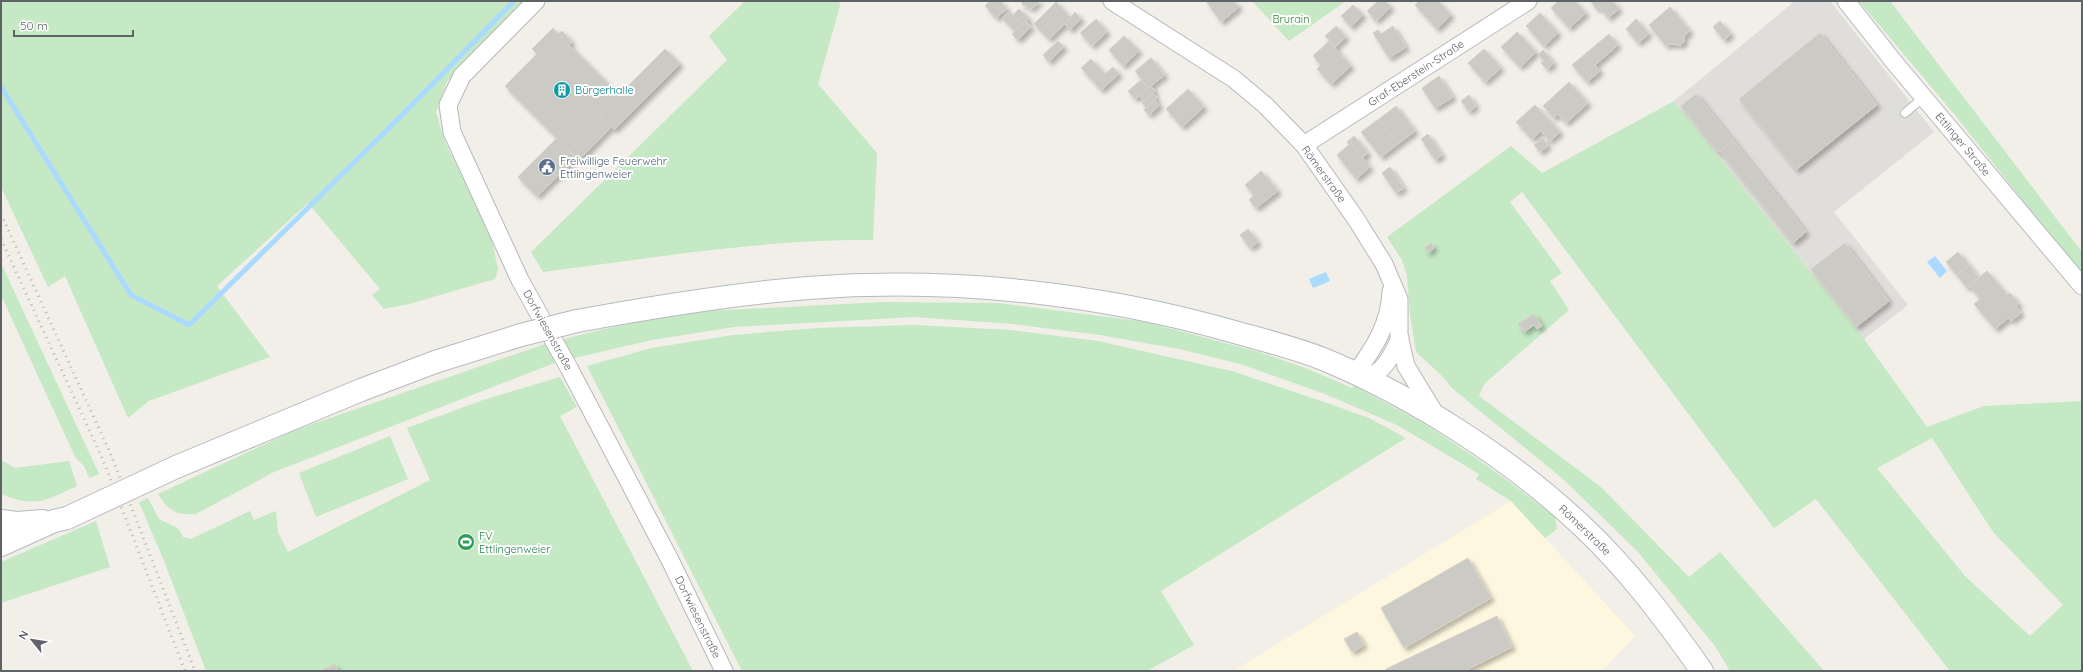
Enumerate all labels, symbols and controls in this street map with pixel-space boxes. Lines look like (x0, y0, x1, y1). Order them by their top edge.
scale bar (14, 12, 133, 38)
park label: Brurain (1272, 12, 1310, 26)
text: 50 m (20, 18, 48, 33)
street label: Graf-Eberstein-Straße (1365, 37, 1467, 109)
building icon: Bürgerhalle (552, 80, 572, 100)
place label: Bürgerhalle (575, 83, 634, 97)
street label: Ettlinger Straße (1932, 109, 1994, 179)
street label: Römerstraße (1299, 143, 1349, 205)
place label: Freiwillige Feuerwehr Ettlingenweier (560, 154, 668, 181)
public building icon: Freiwillige Feuerwehr Ettlingenweier (537, 157, 557, 177)
street label: Dorfwiesenstraße (520, 287, 576, 373)
street label: Römerstraße (1556, 502, 1614, 558)
place label: FV Ettlingenweier (479, 529, 551, 556)
sports icon: FV Ettlingenweier (456, 532, 476, 552)
street label: Dorfwiesenstraße (672, 573, 724, 661)
north arrow (12, 620, 52, 660)
text: N (15, 628, 31, 642)

